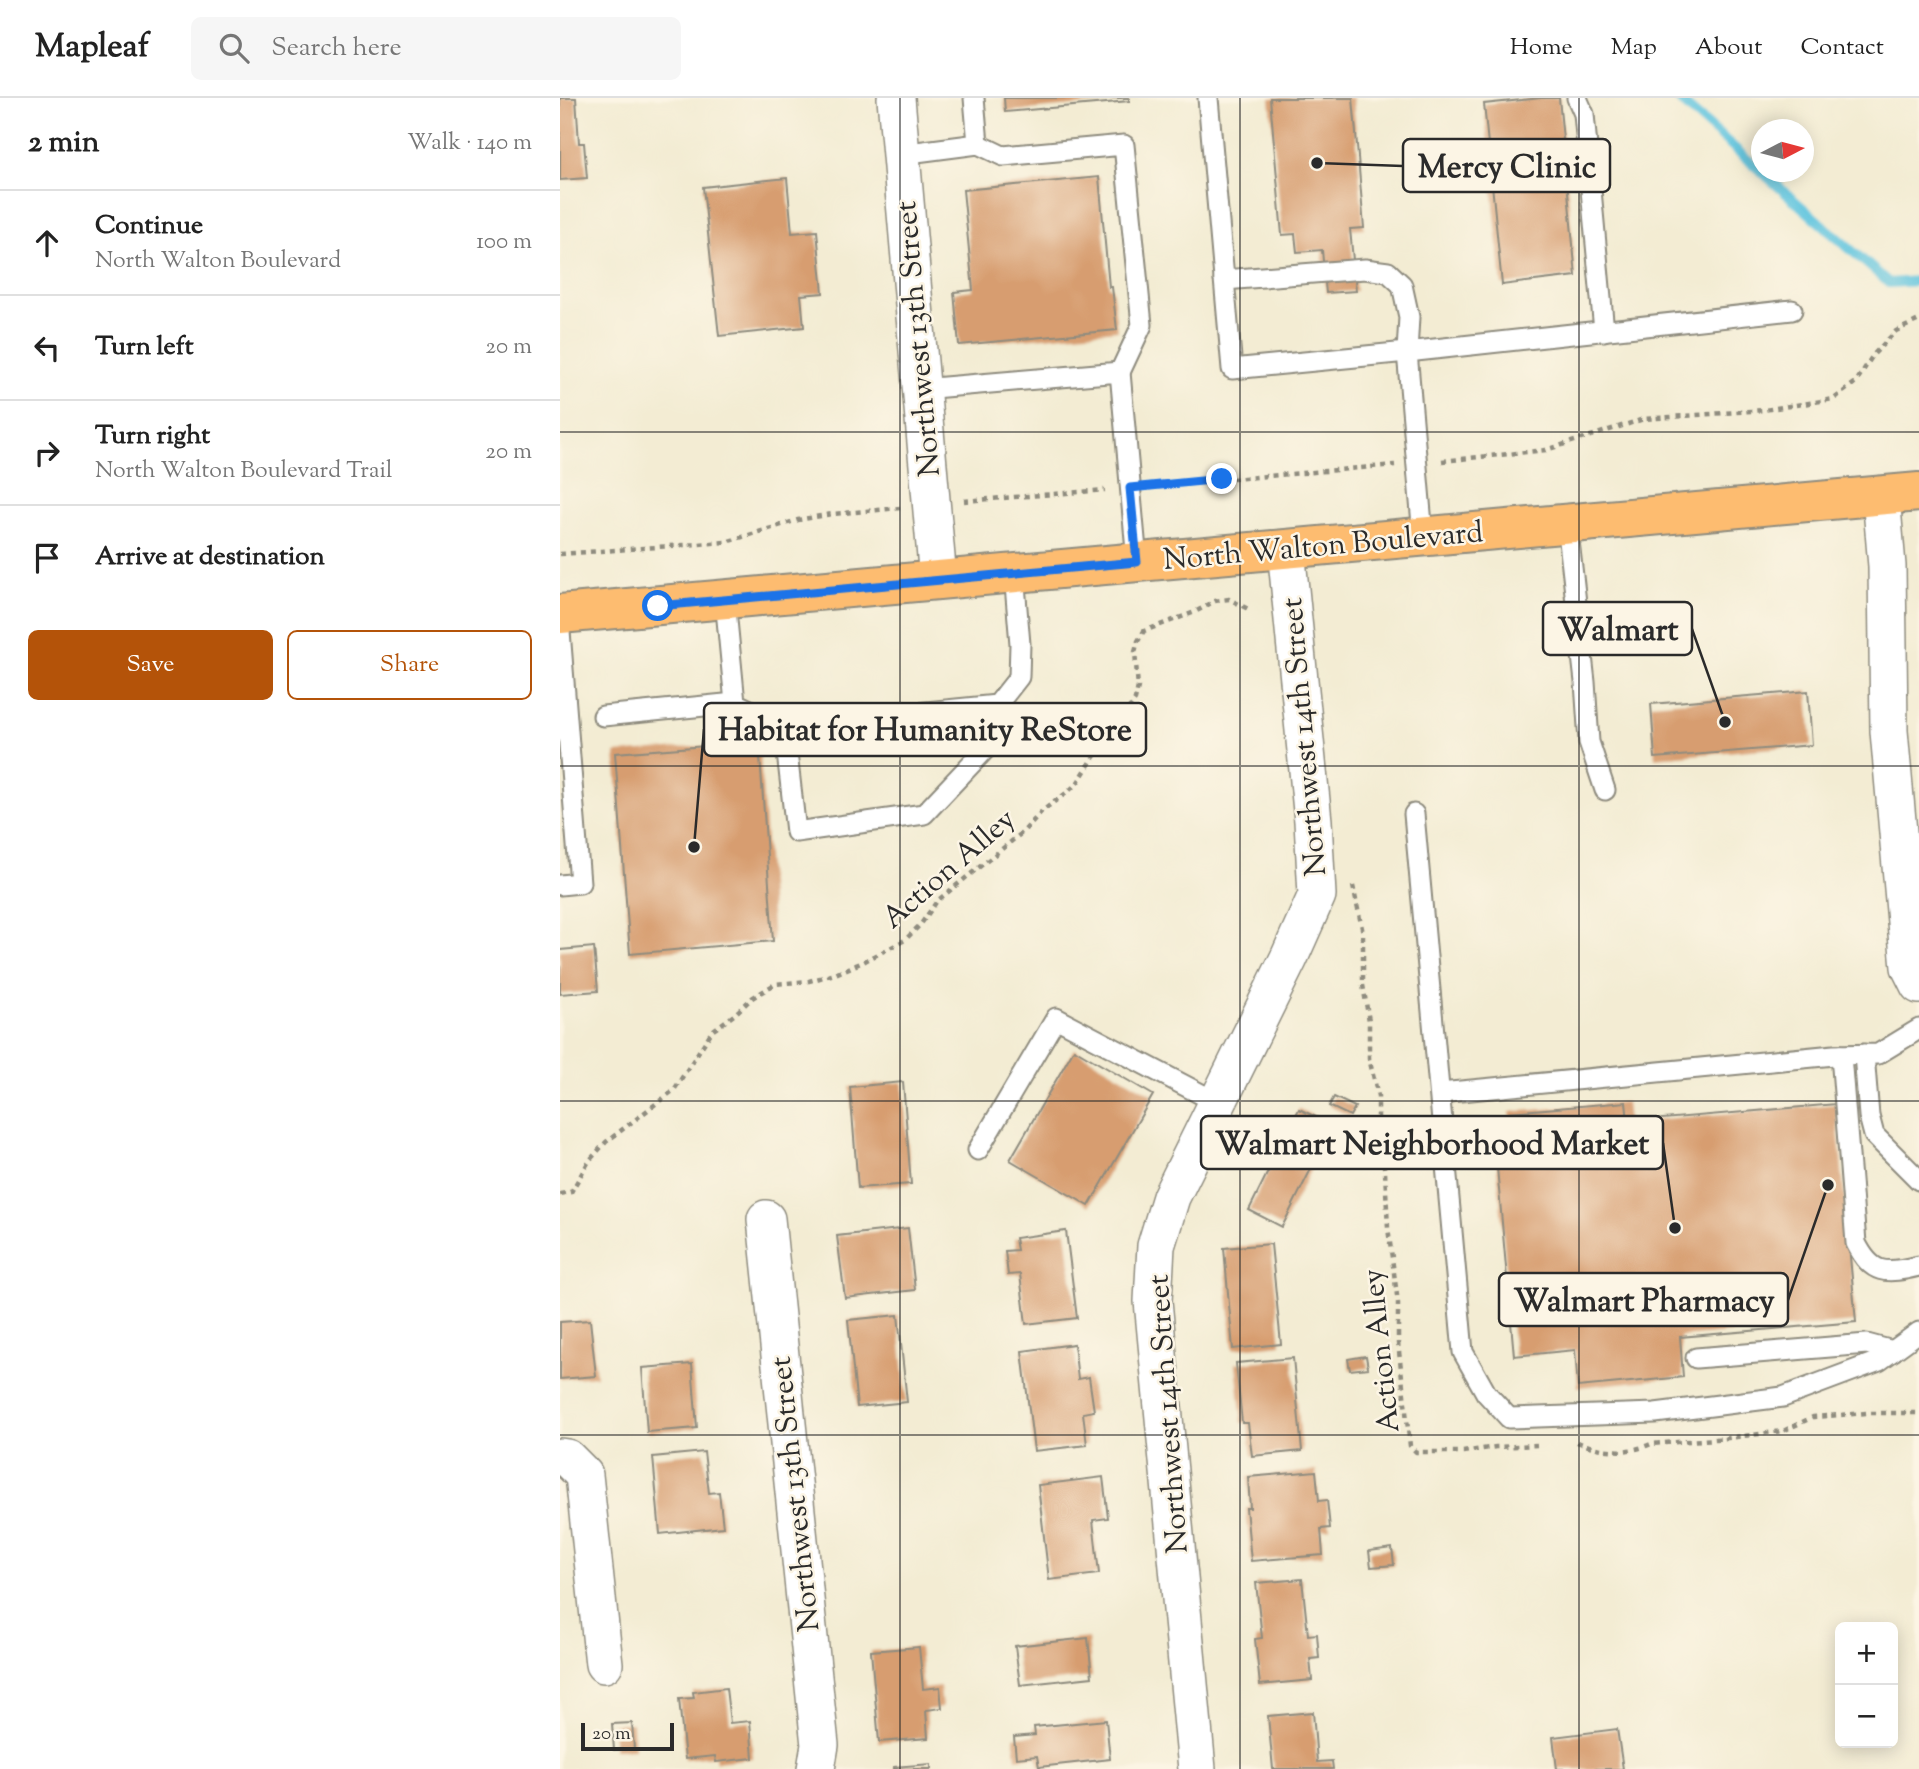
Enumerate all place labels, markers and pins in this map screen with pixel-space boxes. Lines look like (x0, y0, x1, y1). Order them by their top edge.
callout: Mercy Clinic (1403, 139, 1610, 192)
callout: Walmart (1543, 602, 1692, 655)
callout: Habitat for Humanity ReStore (704, 703, 1146, 756)
callout: Walmart Neighborhood Market (1201, 1116, 1663, 1169)
callout: Walmart Pharmacy (1499, 1273, 1788, 1326)

